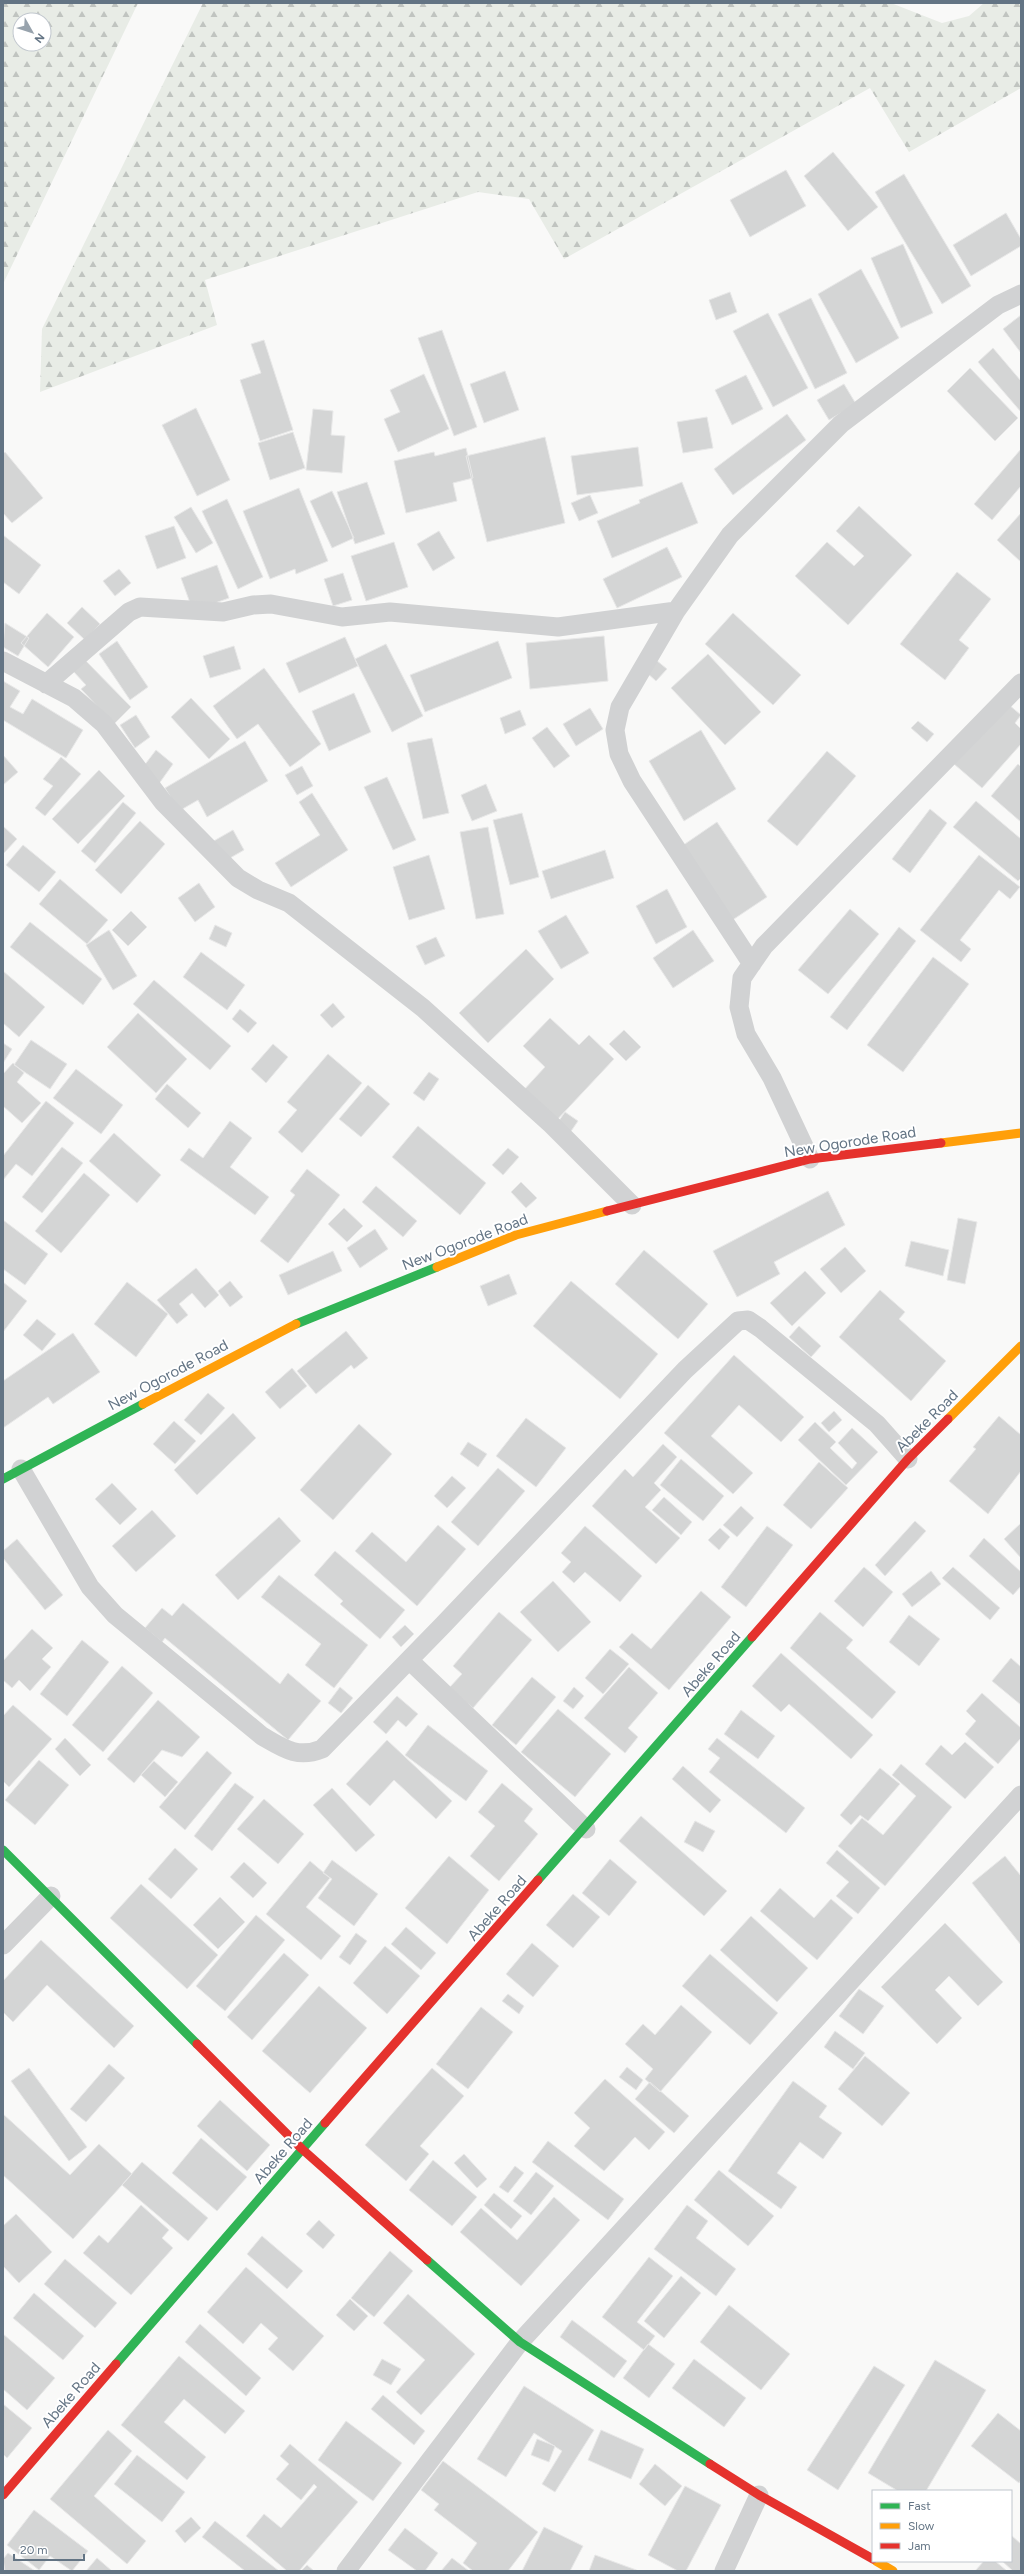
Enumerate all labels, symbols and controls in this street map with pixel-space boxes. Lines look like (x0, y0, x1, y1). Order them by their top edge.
north arrow (12, 12, 52, 52)
text: N (32, 31, 47, 45)
street label: New Ogorode Road (783, 1123, 917, 1161)
street label: New Ogorode Road (400, 1210, 530, 1274)
street label: New Ogorode Road (105, 1336, 231, 1414)
street label: Abeke Road (892, 1386, 962, 1456)
street label: Abeke Road (678, 1628, 744, 1700)
street label: Abeke Road (464, 1872, 530, 1944)
street label: Abeke Road (250, 2115, 316, 2187)
street label: Abeke Road (38, 2359, 104, 2431)
legend (872, 2490, 1012, 2562)
text: Fast (908, 2499, 931, 2513)
text: Slow (908, 2519, 935, 2533)
scale bar (14, 2536, 84, 2562)
text: Jam (908, 2539, 931, 2553)
text: 20 m (20, 2543, 48, 2557)

